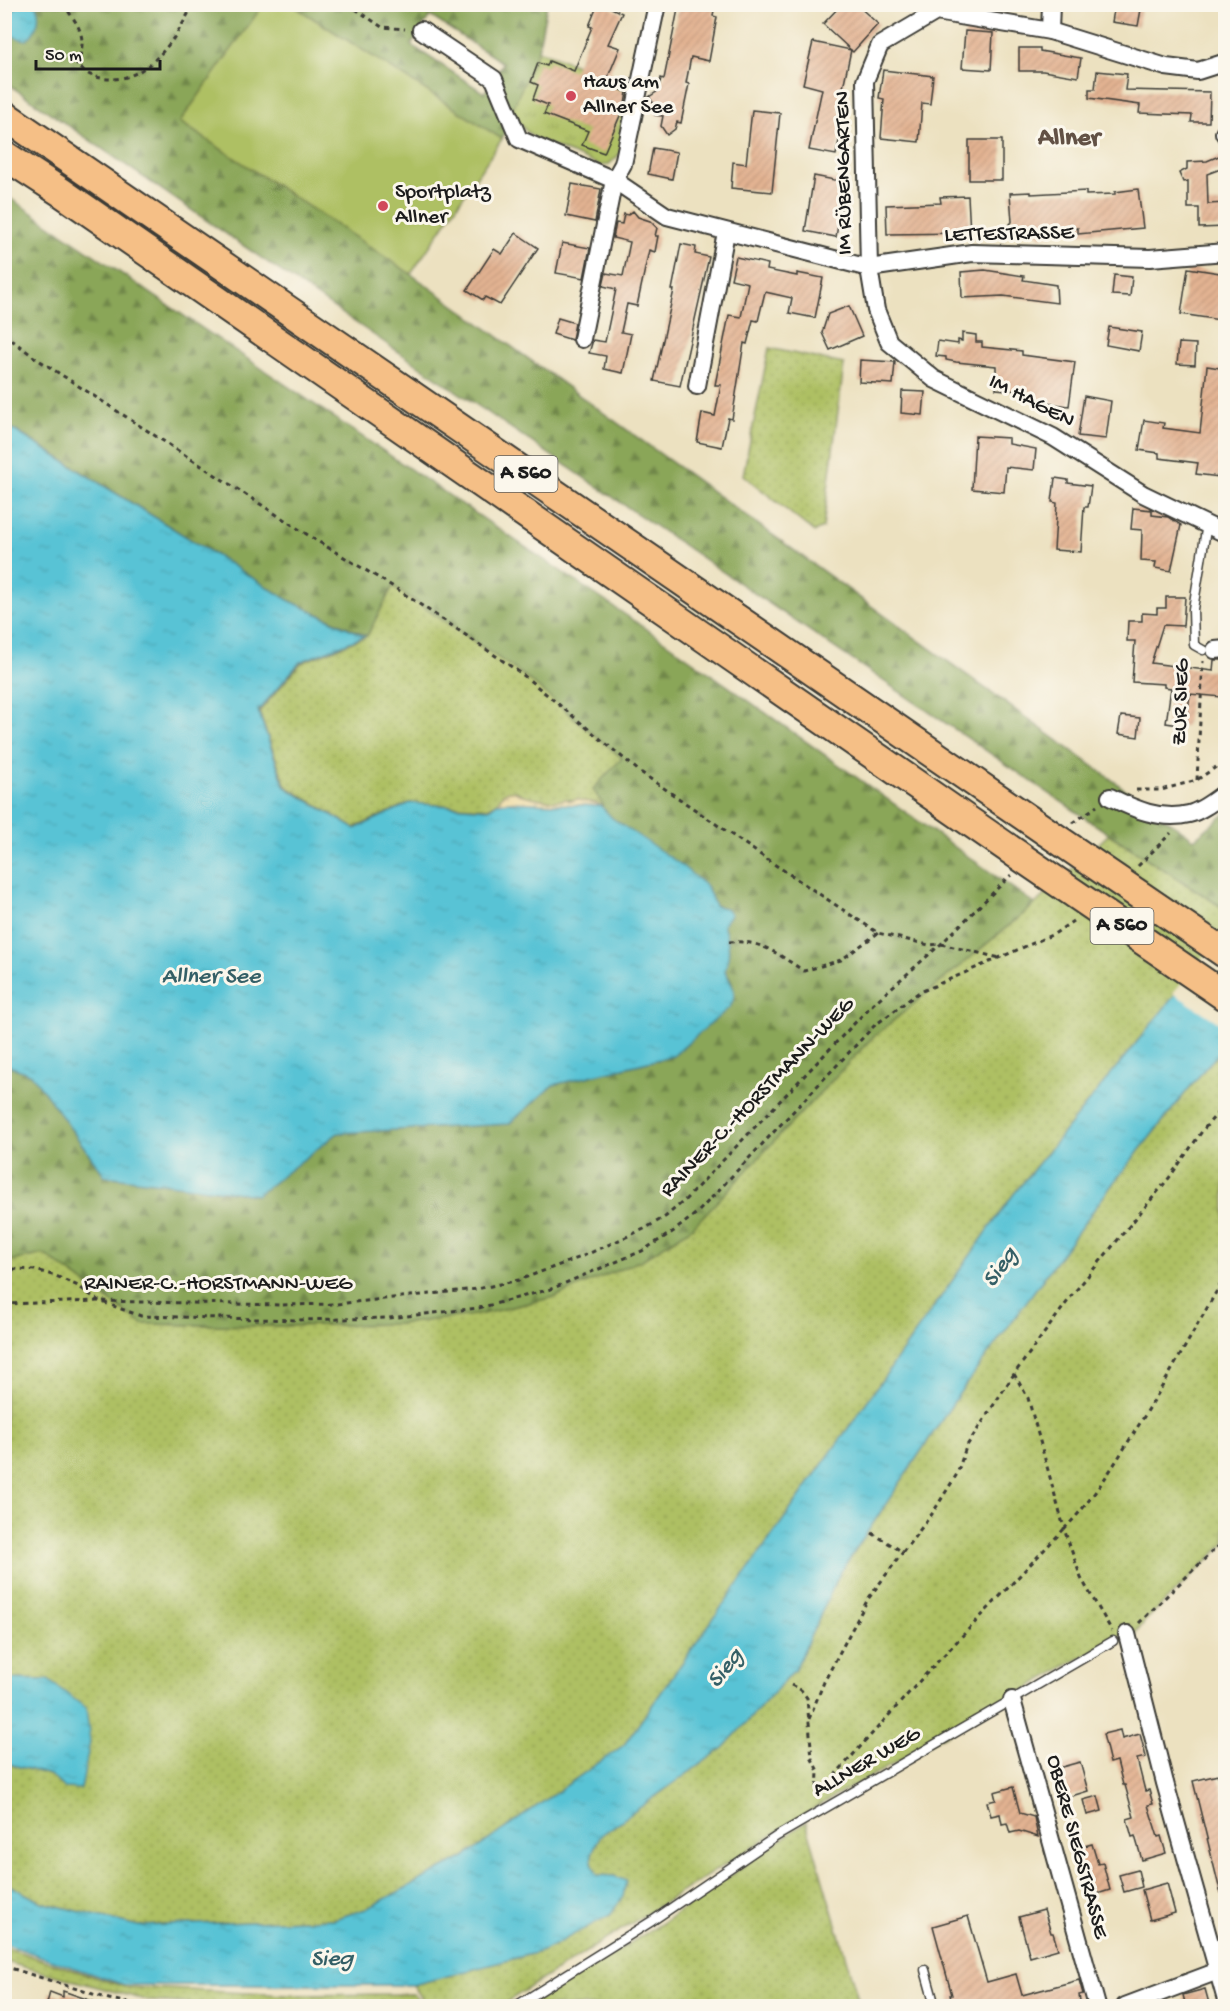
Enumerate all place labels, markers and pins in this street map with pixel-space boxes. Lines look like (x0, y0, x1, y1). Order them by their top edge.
place label: Haus am Allner See (583, 70, 674, 121)
marker: Haus am Allner See (564, 89, 578, 103)
place label: Sportplatz Allner (395, 180, 492, 231)
marker: Sportplatz Allner (376, 199, 390, 213)

